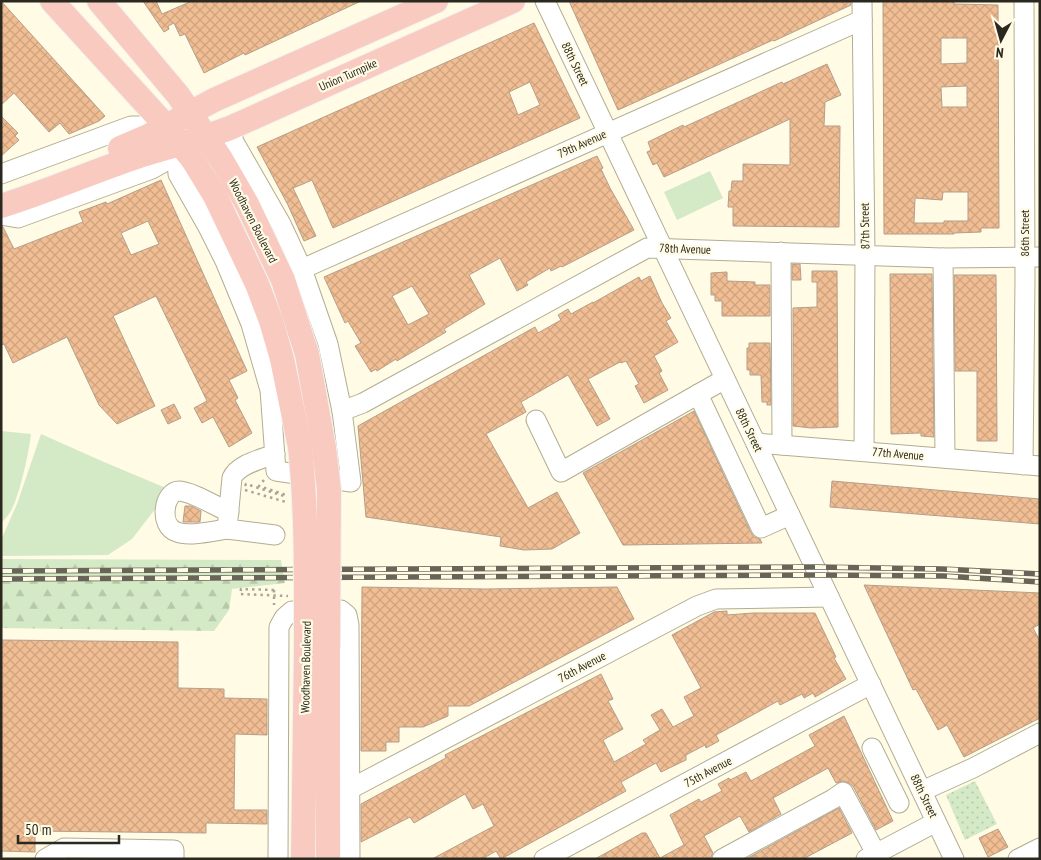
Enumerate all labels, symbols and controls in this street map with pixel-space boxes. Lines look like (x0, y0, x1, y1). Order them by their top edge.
north arrow (976, 15, 1026, 65)
street label: 88th Street (558, 39, 593, 89)
text: N (995, 44, 1004, 62)
street label: Union Turnpike (316, 55, 379, 94)
street label: 79th Avenue (555, 126, 609, 161)
street label: Woodhaven Boulevard (226, 176, 281, 265)
street label: 87th Street (857, 202, 872, 249)
street label: 86th Street (1017, 209, 1032, 256)
street label: 78th Avenue (659, 240, 711, 257)
street label: 88th Street (732, 405, 767, 455)
street label: 77th Avenue (872, 444, 925, 463)
street label: Woodhaven Boulevard (297, 621, 314, 713)
street label: 76th Avenue (555, 648, 608, 685)
street label: 75th Avenue (681, 753, 734, 790)
street label: 88th Street (907, 771, 942, 821)
scale bar (18, 812, 119, 844)
text: 50 m (25, 820, 51, 839)

